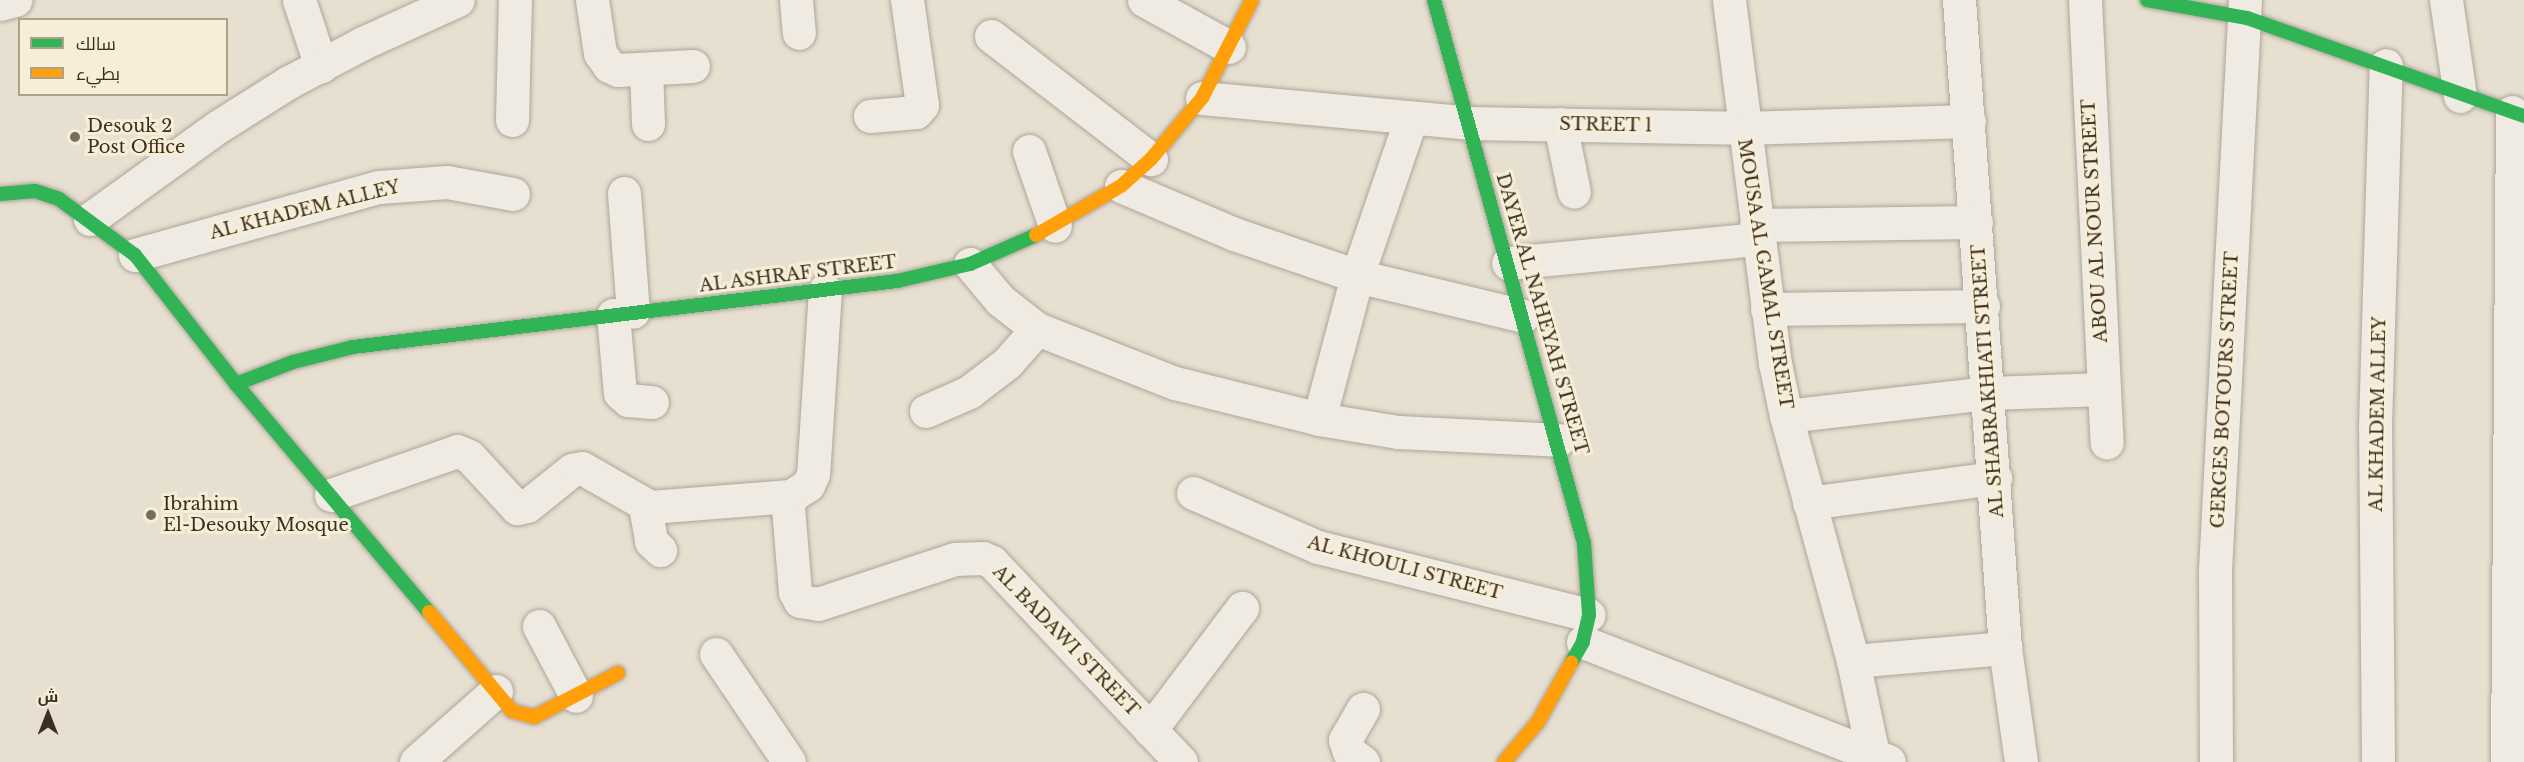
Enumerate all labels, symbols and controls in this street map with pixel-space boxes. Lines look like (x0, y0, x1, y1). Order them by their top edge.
legend (18, 18, 228, 96)
text: سالك (76, 33, 116, 55)
text: بطيء (76, 63, 120, 85)
street label: ABOU AL NOUR STREET (2078, 98, 2112, 344)
street label: STREET 1 (1559, 113, 1653, 137)
place label: Desouk 2 Post Office (87, 116, 185, 158)
marker: Desouk 2 Post Office (68, 130, 82, 144)
street label: MOUSA AL GAMAL STREET (1733, 136, 1797, 412)
street label: DAYER AL NAHEYAH STREET (1491, 170, 1593, 458)
street label: AL KHADEM ALLEY (207, 176, 403, 244)
street label: AL SHABRAKHIATI STREET (1968, 243, 2008, 519)
street label: AL ASHRAF STREET (697, 251, 899, 297)
street label: GERGES BOTOURS STREET (2207, 251, 2243, 529)
street label: AL KHADEM ALLEY (2365, 316, 2391, 512)
place label: Ibrahim El-Desouky Mosque (163, 494, 349, 536)
marker: Ibrahim El-Desouky Mosque (144, 508, 158, 522)
street label: AL KHOULI STREET (1305, 532, 1505, 604)
street label: AL BADAWI STREET (988, 561, 1144, 721)
north arrow (18, 684, 78, 744)
text: ش (38, 686, 58, 706)

